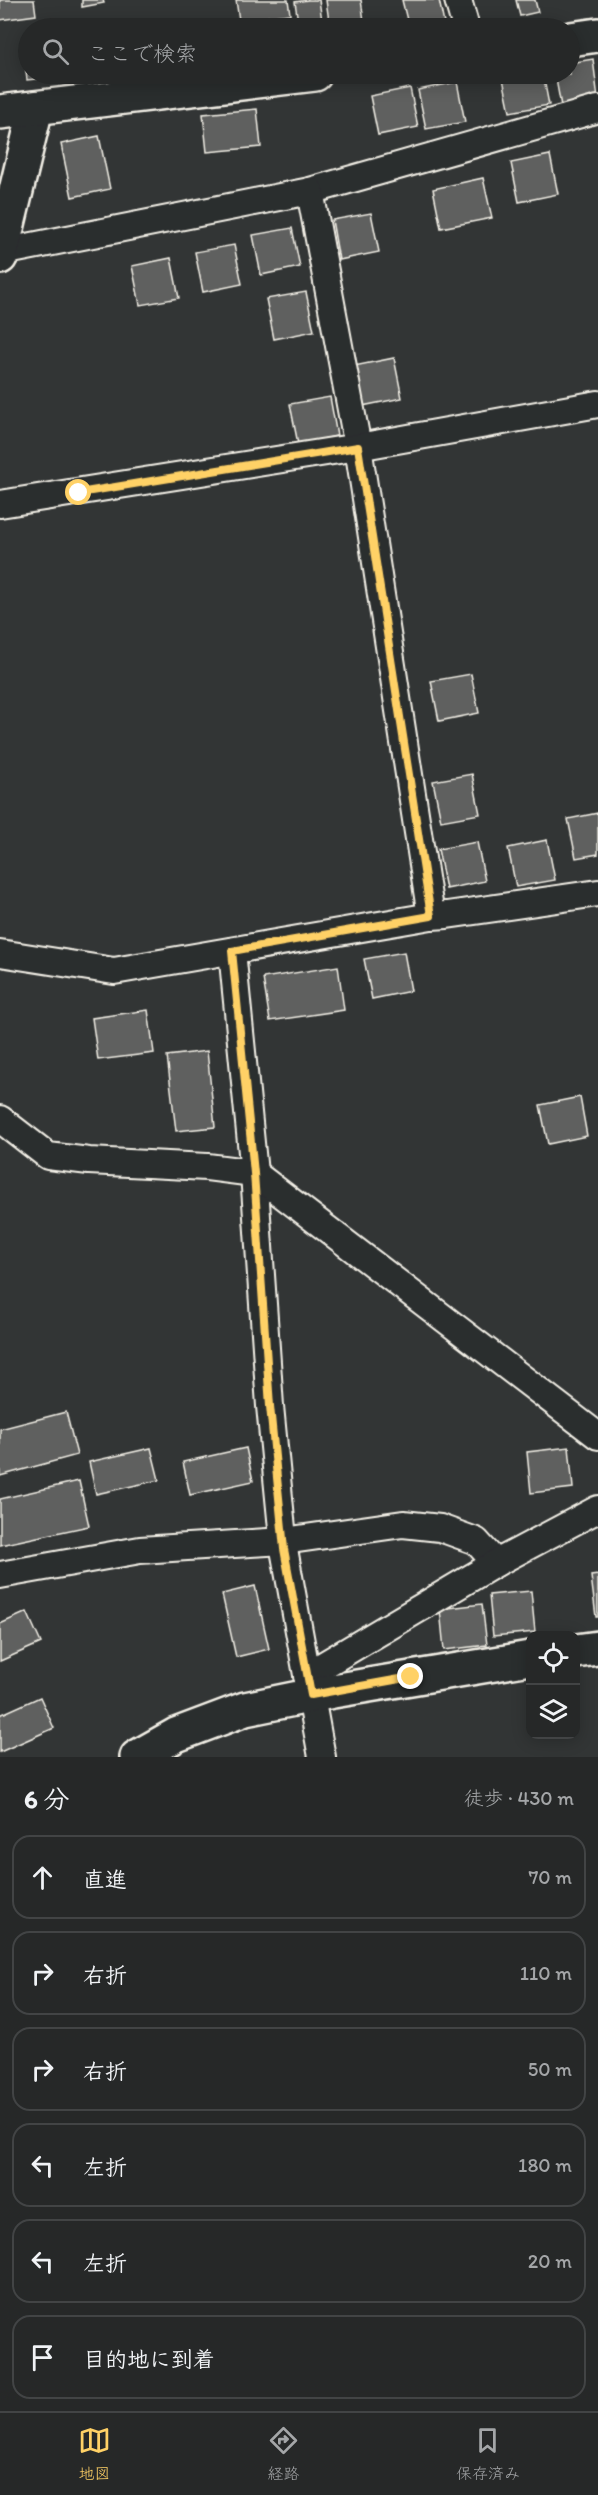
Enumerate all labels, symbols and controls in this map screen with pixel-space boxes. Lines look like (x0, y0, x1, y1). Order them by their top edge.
search box (18, 18, 580, 84)
icon: search (39, 35, 72, 68)
text: ここで検索 (87, 40, 197, 67)
route start (65, 479, 91, 505)
map controls (526, 1631, 580, 1739)
button: locate (526, 1631, 580, 1685)
route end (397, 1663, 423, 1689)
button: layers (526, 1685, 580, 1739)
text: 6 分 (24, 1783, 70, 1815)
text: 徒歩 · 430 m (464, 1786, 574, 1810)
icon: ahead (26, 1861, 59, 1894)
text: 70 m (528, 1865, 572, 1889)
text: 直進 (83, 1866, 127, 1893)
icon: right (26, 1957, 59, 1990)
text: 110 m (520, 1961, 572, 1985)
text: 右折 (83, 1962, 127, 1989)
icon: right (26, 2053, 59, 2086)
text: 50 m (528, 2057, 572, 2081)
text: 右折 (83, 2058, 127, 2085)
icon: left (26, 2149, 59, 2182)
text: 180 m (518, 2153, 572, 2177)
text: 左折 (83, 2154, 127, 2181)
icon: left (26, 2245, 59, 2278)
text: 20 m (528, 2249, 572, 2273)
text: 左折 (83, 2250, 127, 2277)
icon: arrive (26, 2341, 59, 2374)
text: 目的地に到着 (83, 2346, 215, 2373)
tab: 地図 (78, 2424, 111, 2484)
tab: 経路 (267, 2424, 300, 2484)
tab: 保存済み (456, 2424, 520, 2484)

